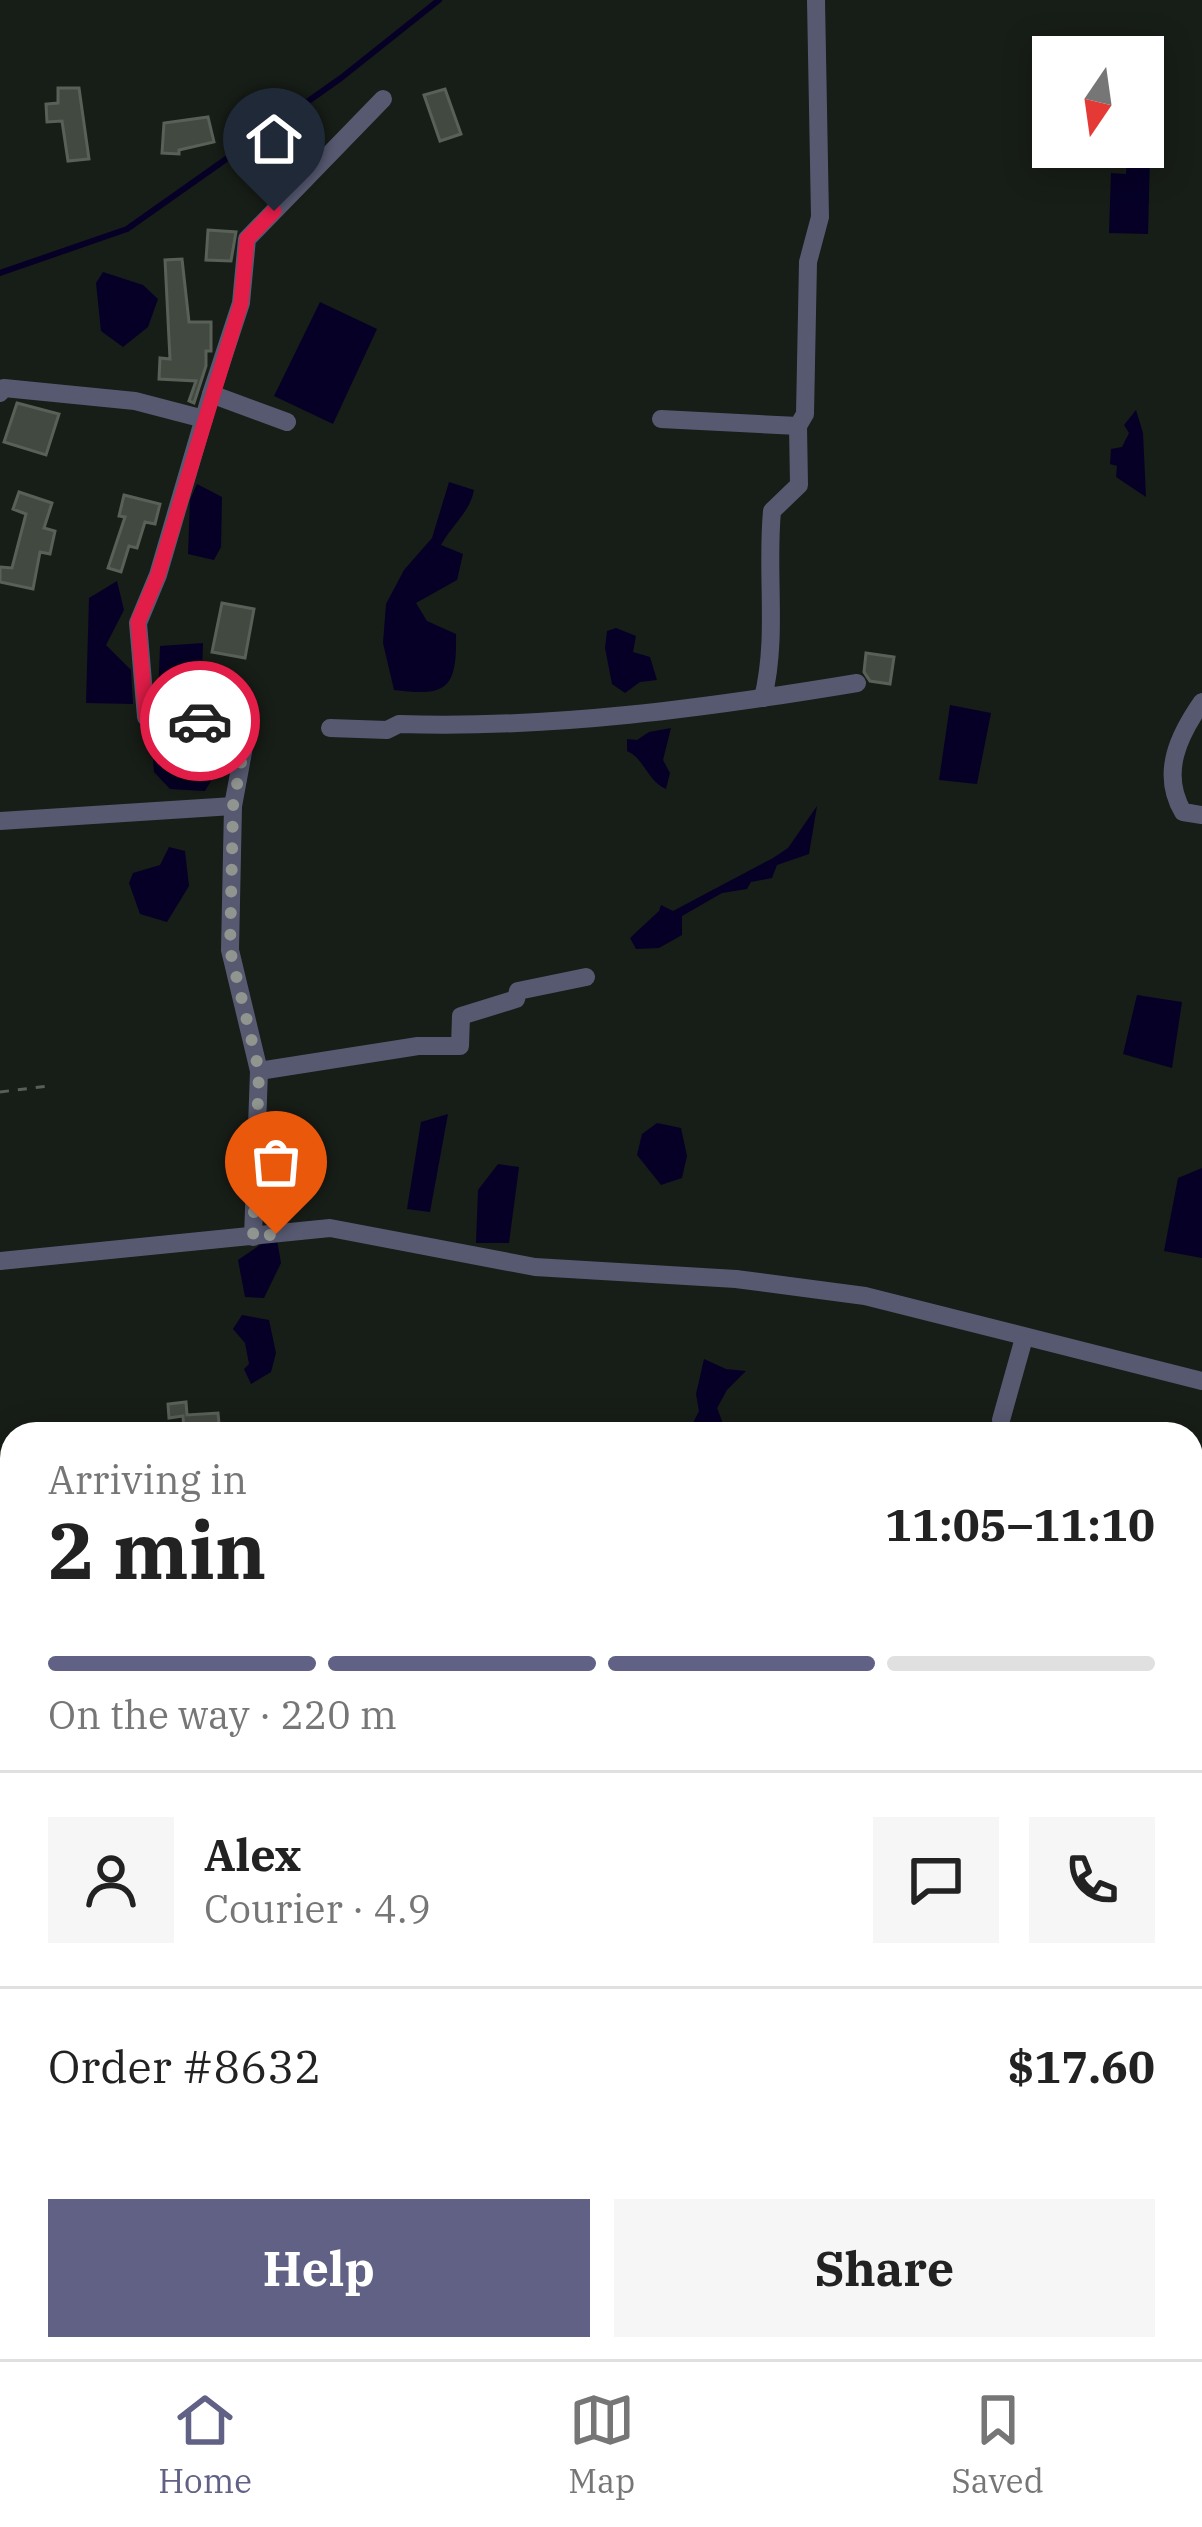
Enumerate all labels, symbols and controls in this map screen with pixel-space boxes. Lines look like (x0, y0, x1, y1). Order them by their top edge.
north arrow (1032, 36, 1164, 168)
map controls (1032, 36, 1164, 168)
pin (223, 88, 325, 211)
icon: home (241, 106, 307, 172)
courier (140, 661, 260, 781)
icon: car (167, 688, 233, 754)
pin (225, 1111, 327, 1234)
icon: bag (243, 1129, 309, 1195)
text: Arriving in (48, 1454, 247, 1505)
text: 11:05–11:10 (885, 1495, 1155, 1553)
text: 2 min (48, 1499, 266, 1600)
text: On the way · 220 m (48, 1689, 397, 1740)
button: person (48, 1817, 174, 1943)
button: chat (873, 1817, 999, 1943)
button: phone (1029, 1817, 1155, 1943)
text: Alex (204, 1825, 301, 1883)
text: Courier · 4.9 (204, 1883, 431, 1934)
text: Order #8632 (48, 2037, 321, 2095)
text: $17.60 (1008, 2037, 1155, 2095)
button: Help (48, 2199, 590, 2337)
button: Share (614, 2199, 1155, 2337)
tab: Home (158, 2387, 252, 2502)
tab: Map (568, 2387, 635, 2502)
tab: Saved (951, 2387, 1044, 2502)

